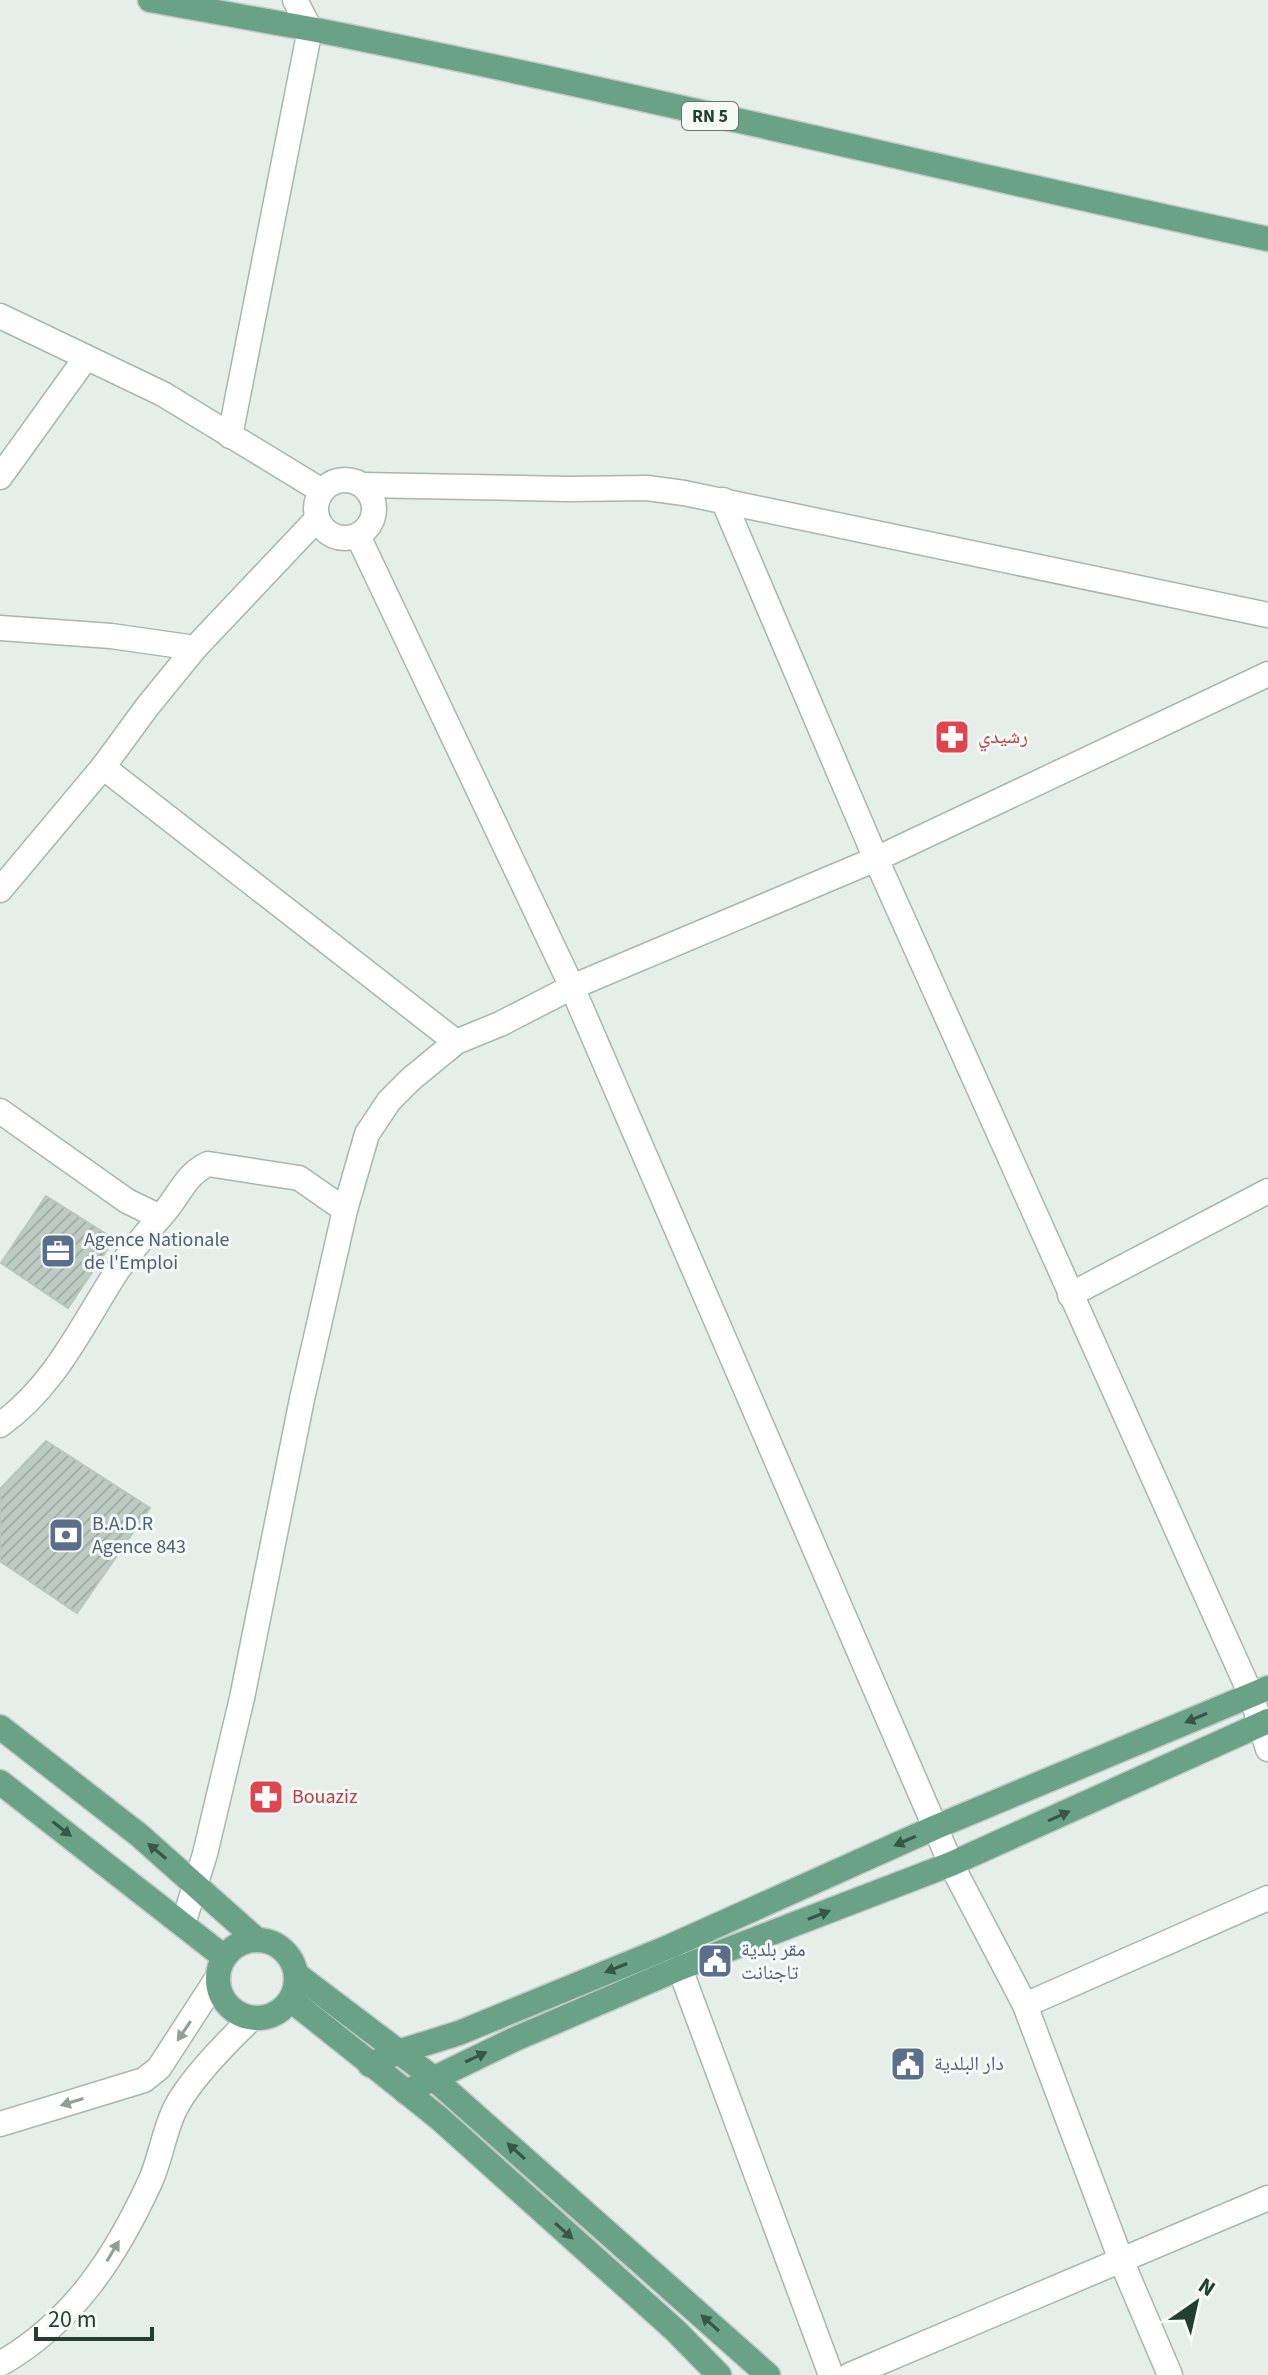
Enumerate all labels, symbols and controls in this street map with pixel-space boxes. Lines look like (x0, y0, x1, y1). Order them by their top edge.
road number: RN 5 (682, 102, 738, 130)
pharmacy icon: رشيدي (933, 718, 971, 756)
place label: رشيدي (978, 723, 1028, 752)
place label: Agence Nationale de l'Emploi (84, 1226, 230, 1277)
office icon: Agence Nationale de l'Emploi (39, 1232, 77, 1270)
place label: B.A.D.R Agence 843 (92, 1510, 186, 1561)
bank icon: B.A.D.R Agence 843 (47, 1516, 85, 1554)
one-way arrow (1184, 1712, 1208, 1725)
pharmacy icon: Bouaziz (247, 1778, 285, 1816)
place label: Bouaziz (292, 1783, 357, 1811)
one-way arrow (1048, 1809, 1071, 1822)
one-way arrow (52, 1821, 72, 1837)
one-way arrow (893, 1834, 917, 1848)
one-way arrow (148, 1843, 168, 1860)
one-way arrow (807, 1908, 831, 1921)
place label: مقر بلدية تاجنانت (741, 1936, 806, 1987)
public building icon: مقر بلدية تاجنانت (696, 1942, 734, 1980)
one-way arrow (604, 1962, 628, 1975)
one-way arrow (177, 2020, 192, 2041)
public building icon: دار البلدية (889, 2045, 927, 2083)
one-way arrow (464, 2050, 487, 2064)
place label: دار البلدية (934, 2050, 1004, 2078)
one-way arrow (60, 2096, 84, 2109)
one-way arrow (506, 2142, 525, 2160)
one-way arrow (554, 2221, 573, 2239)
one-way arrow (105, 2240, 119, 2262)
north arrow (1156, 2263, 1236, 2343)
text: N (1192, 2270, 1222, 2305)
scale bar (36, 2291, 152, 2341)
text: 20 m (48, 2302, 97, 2337)
one-way arrow (701, 2315, 720, 2333)

